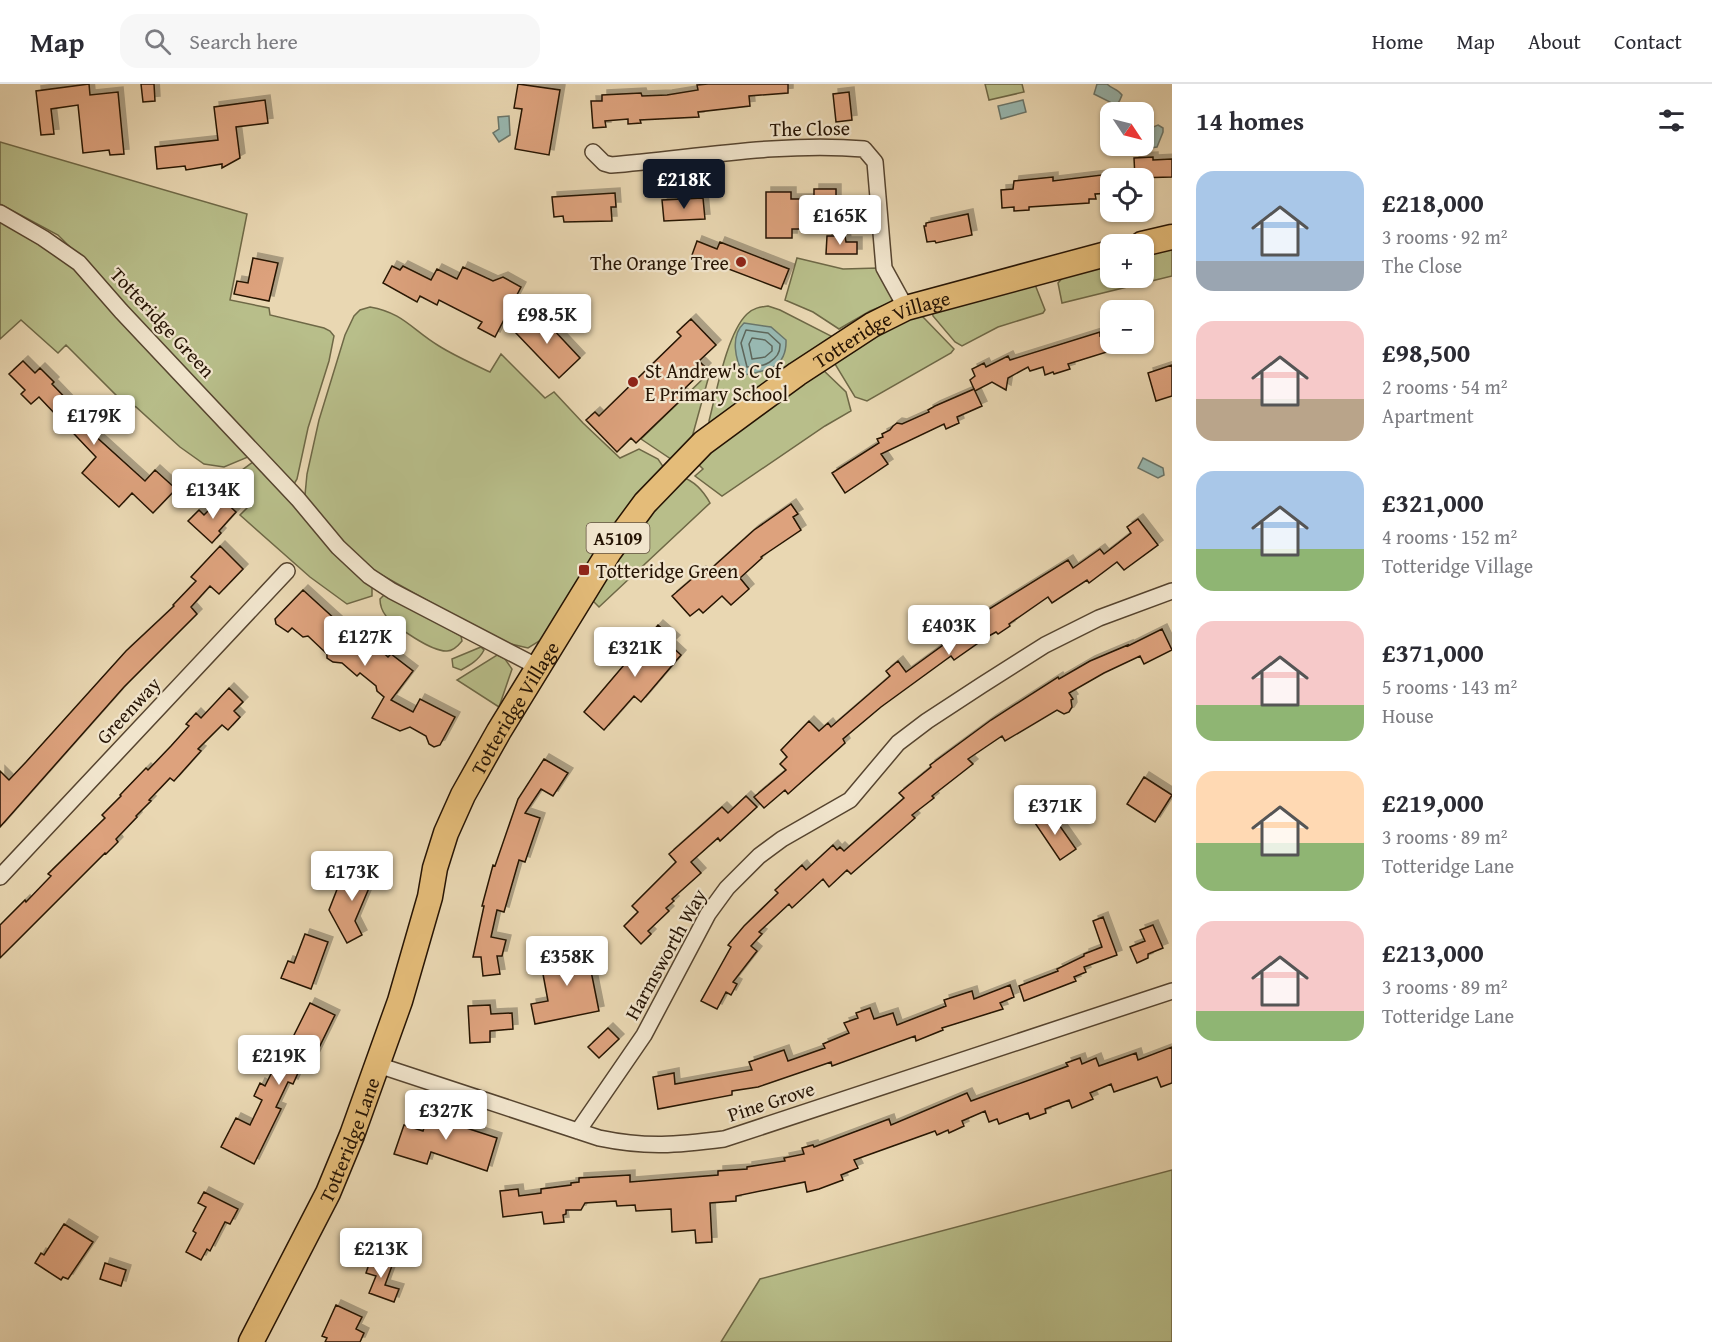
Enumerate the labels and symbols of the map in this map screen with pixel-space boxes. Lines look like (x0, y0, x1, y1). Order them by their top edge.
north arrow (1100, 102, 1154, 156)
street label: The Close (770, 113, 850, 143)
pin: £218K (642, 159, 726, 210)
pin: £165K (798, 195, 882, 246)
place label: The Orange Tree (590, 248, 729, 277)
marker: The Orange Tree (734, 255, 748, 269)
street label: Totteridge Green (104, 260, 222, 384)
street label: Totteridge Village (807, 282, 953, 375)
pin: £98.5K (498, 294, 596, 345)
place label: St Andrew's C of E Primary School (645, 356, 789, 408)
marker: St Andrew's C of E Primary School (626, 375, 640, 389)
pin: £179K (52, 395, 136, 446)
pin: £134K (171, 469, 255, 520)
road number: A5109 (586, 523, 650, 553)
place label: Totteridge Green (596, 556, 738, 585)
marker: Totteridge Green (577, 563, 591, 577)
pin: £403K (907, 605, 991, 656)
pin: £127K (323, 616, 407, 667)
pin: £321K (593, 627, 677, 678)
street label: Totteridge Village (463, 635, 565, 780)
street label: Greenway (89, 670, 167, 750)
pin: £371K (1013, 785, 1097, 836)
pin: £173K (310, 851, 394, 902)
street label: Harmsworth Way (617, 883, 713, 1025)
pin: £358K (525, 936, 609, 987)
pin: £219K (237, 1035, 321, 1086)
street label: Totteridge Lane (311, 1073, 386, 1208)
street label: Pine Grove (724, 1073, 818, 1129)
pin: £327K (404, 1090, 488, 1141)
pin: £213K (339, 1228, 423, 1279)

